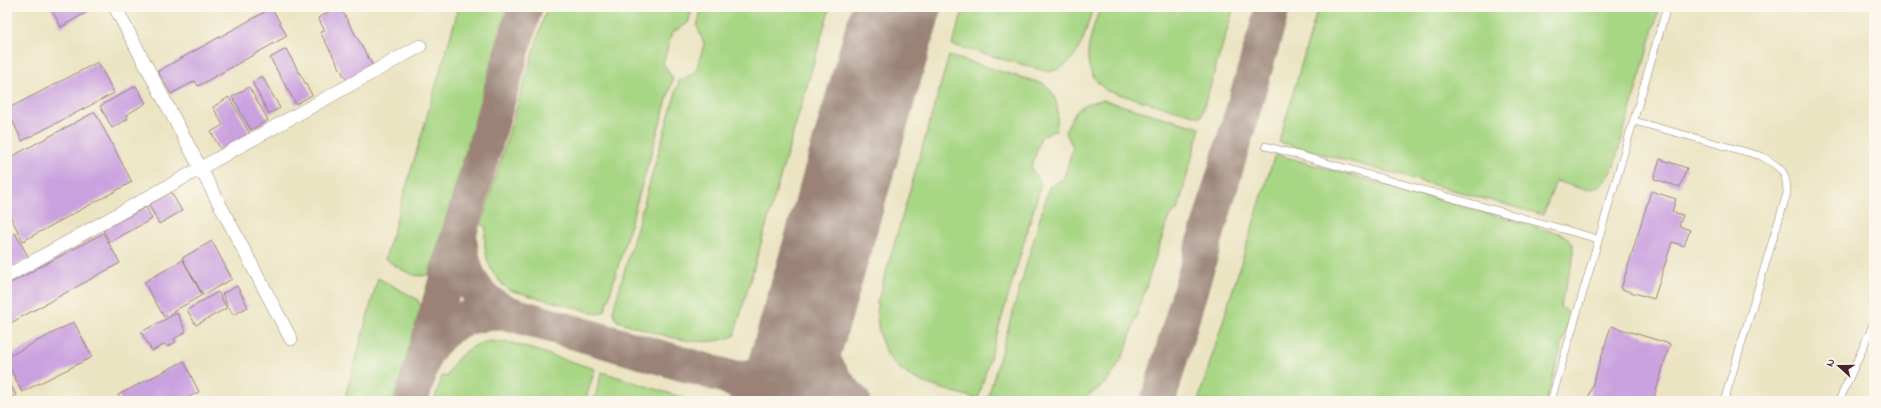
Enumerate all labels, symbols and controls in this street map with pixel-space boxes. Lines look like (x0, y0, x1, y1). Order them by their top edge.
north arrow (1819, 346, 1859, 386)
text: N (1822, 356, 1839, 369)

